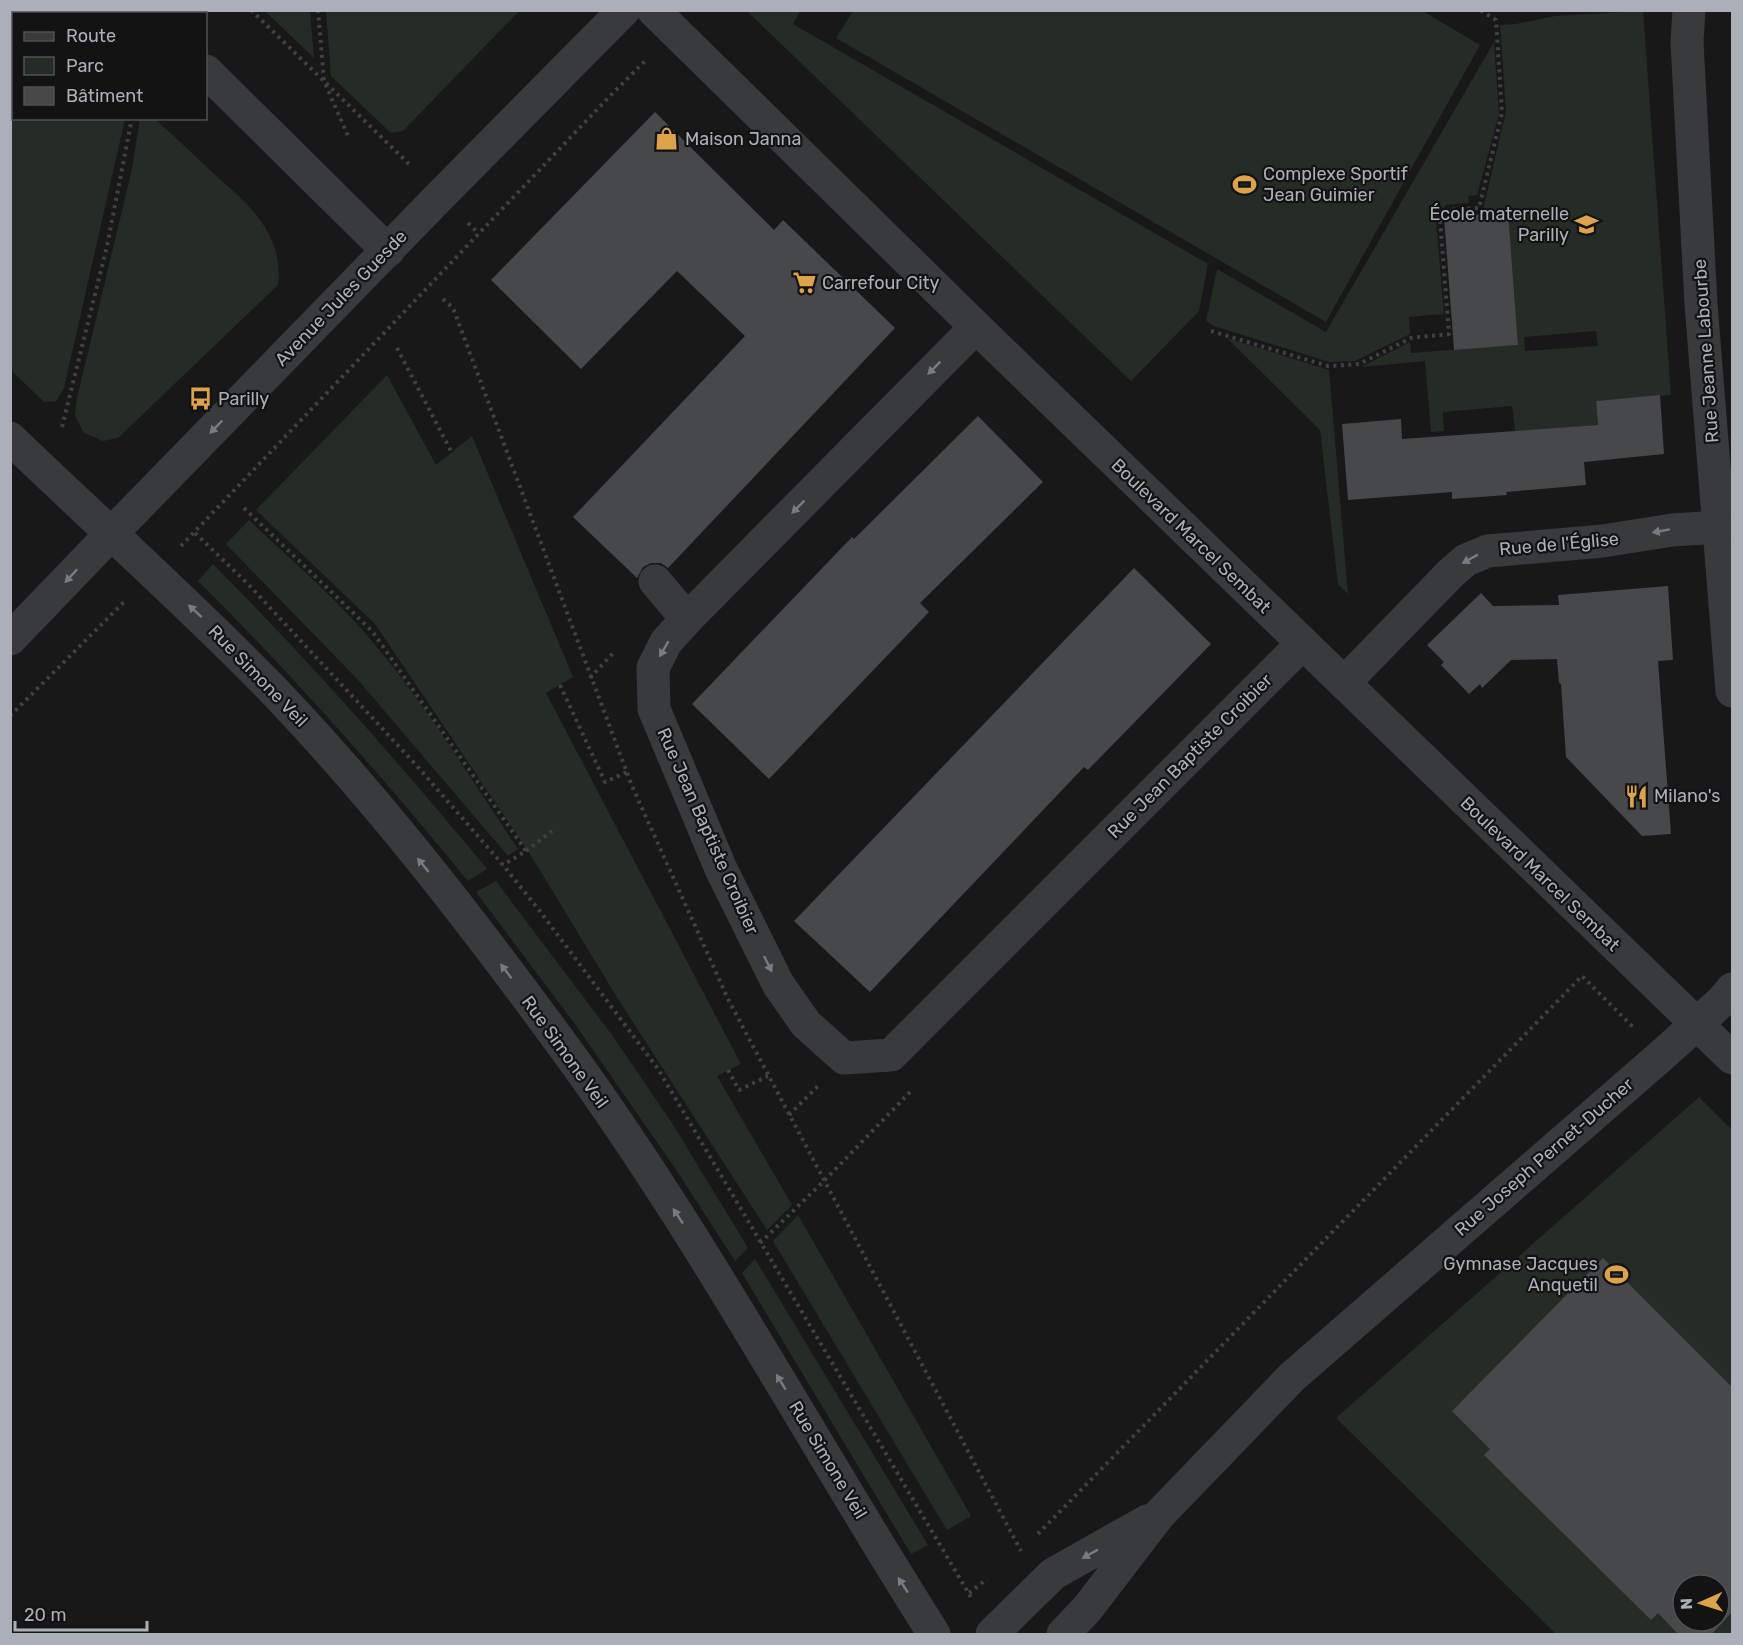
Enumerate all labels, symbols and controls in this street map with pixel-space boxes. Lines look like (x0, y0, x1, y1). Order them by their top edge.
legend (12, 12, 207, 120)
text: Route (66, 25, 116, 47)
text: Parc (66, 55, 104, 77)
text: Bâtiment (66, 85, 143, 107)
shop icon: Maison Janna (654, 126, 680, 152)
place label: Maison Janna (685, 128, 801, 150)
place label: Complexe Sportif Jean Guimier (1263, 163, 1408, 206)
sports icon: Complexe Sportif Jean Guimier (1232, 171, 1258, 197)
place label: École maternelle Parilly (1429, 203, 1569, 246)
school or university icon: École maternelle Parilly (1574, 211, 1600, 237)
street label: Avenue Jules Guesde (270, 225, 412, 371)
street label: Rue Jeanne Labourbe (1689, 258, 1723, 444)
supermarket icon: Carrefour City (791, 270, 817, 296)
place label: Carrefour City (822, 272, 940, 294)
one-way arrow (928, 361, 942, 375)
bus stop icon: Parilly (187, 386, 213, 412)
place label: Parilly (218, 388, 269, 410)
one-way arrow (209, 420, 223, 435)
street label: Boulevard Marcel Sembat (1107, 454, 1275, 618)
one-way arrow (791, 500, 805, 514)
one-way arrow (1652, 527, 1671, 536)
street label: Rue de l'Église (1498, 528, 1620, 560)
one-way arrow (1462, 554, 1478, 565)
one-way arrow (64, 569, 78, 583)
one-way arrow (187, 604, 202, 618)
street label: Rue Simone Veil (204, 620, 312, 732)
one-way arrow (659, 640, 669, 657)
street label: Rue Jean Baptiste Croibier (1103, 669, 1277, 843)
street label: Rue Jean Baptiste Croibier (652, 724, 764, 938)
restaurant icon: Milano's (1623, 783, 1649, 809)
place label: Milano's (1654, 785, 1720, 807)
street label: Boulevard Marcel Sembat (1456, 792, 1624, 956)
one-way arrow (417, 857, 430, 873)
one-way arrow (763, 955, 772, 972)
one-way arrow (500, 963, 512, 979)
street label: Rue Simone Veil (517, 992, 613, 1112)
street label: Rue Joseph Pernet-Ducher (1450, 1073, 1638, 1241)
one-way arrow (673, 1208, 684, 1224)
place label: Gymnase Jacques Anquetil (1443, 1253, 1598, 1296)
sports icon: Gymnase Jacques Anquetil (1603, 1261, 1629, 1287)
one-way arrow (776, 1373, 786, 1390)
street label: Rue Simone Veil (784, 1397, 872, 1523)
one-way arrow (1082, 1548, 1098, 1559)
north arrow (1671, 1573, 1731, 1633)
one-way arrow (897, 1577, 908, 1593)
scale bar (15, 1594, 147, 1632)
text: N (1677, 1598, 1696, 1610)
text: 20 m (24, 1604, 66, 1626)

